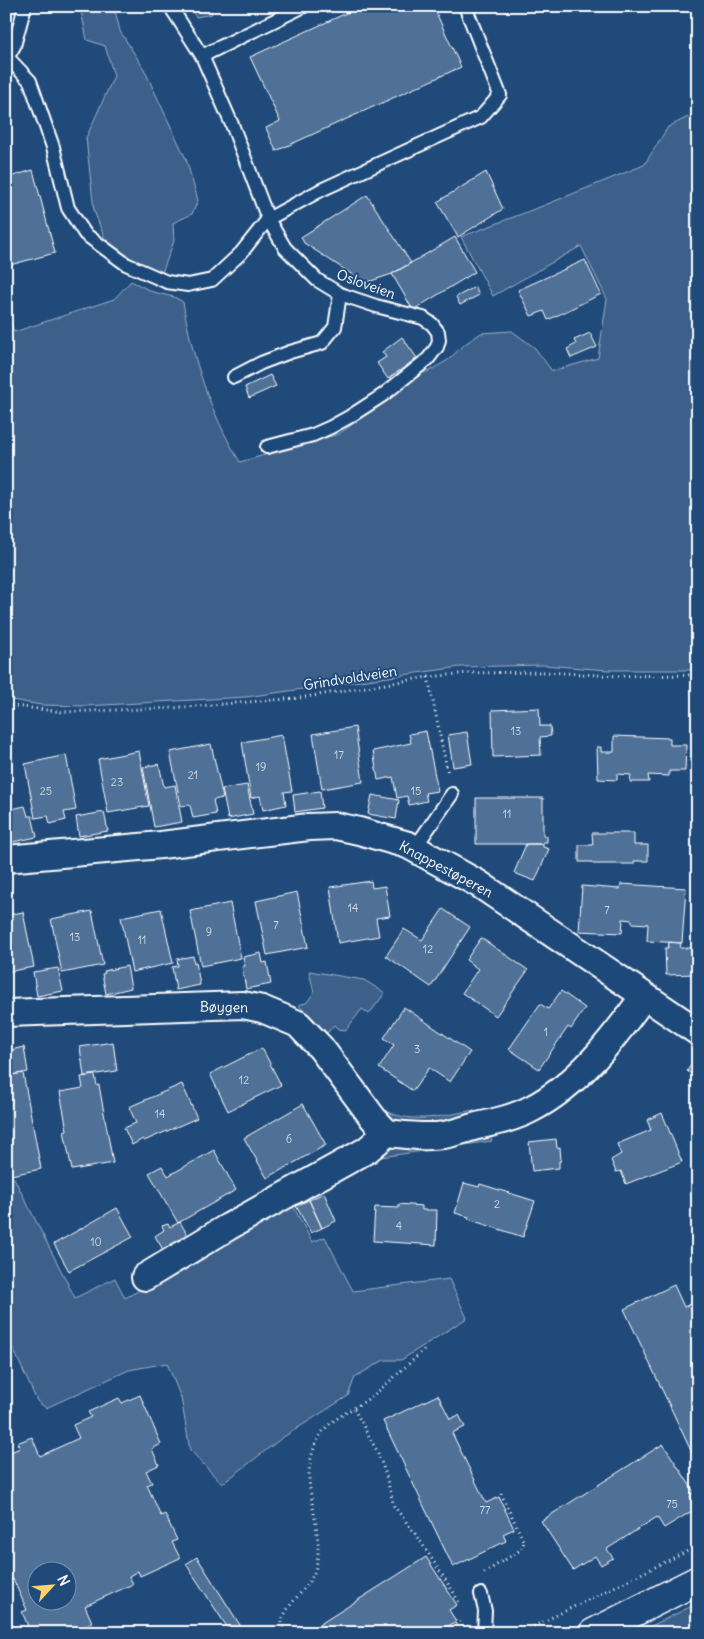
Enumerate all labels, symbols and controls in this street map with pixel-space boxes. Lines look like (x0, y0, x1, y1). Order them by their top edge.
street label: Osloveien (334, 265, 398, 303)
street label: Grindvoldveien (302, 662, 398, 694)
house number: 13 (511, 724, 521, 738)
house number: 17 (334, 748, 344, 762)
house number: 19 (256, 760, 266, 774)
house number: 21 (188, 768, 198, 782)
house number: 23 (111, 775, 123, 789)
house number: 25 (40, 784, 52, 798)
house number: 15 (411, 784, 421, 798)
house number: 11 (503, 807, 511, 821)
street label: Knappestøperen (396, 837, 496, 901)
house number: 14 (348, 901, 358, 915)
house number: 7 (604, 903, 610, 917)
house number: 7 (273, 918, 279, 932)
house number: 9 (206, 925, 212, 939)
house number: 13 (70, 930, 80, 944)
house number: 11 (138, 933, 146, 947)
house number: 12 (423, 942, 433, 956)
street label: Bøygen (200, 998, 248, 1016)
house number: 1 (544, 1025, 548, 1039)
house number: 3 (414, 1042, 420, 1056)
house number: 12 (239, 1073, 249, 1087)
house number: 14 (155, 1107, 165, 1121)
house number: 6 (286, 1132, 292, 1146)
house number: 2 (494, 1197, 500, 1211)
house number: 4 (396, 1219, 402, 1233)
house number: 10 (90, 1235, 102, 1249)
house number: 75 (666, 1497, 678, 1511)
house number: 77 (480, 1503, 491, 1517)
north arrow (28, 1562, 78, 1612)
text: N (53, 1572, 74, 1589)

